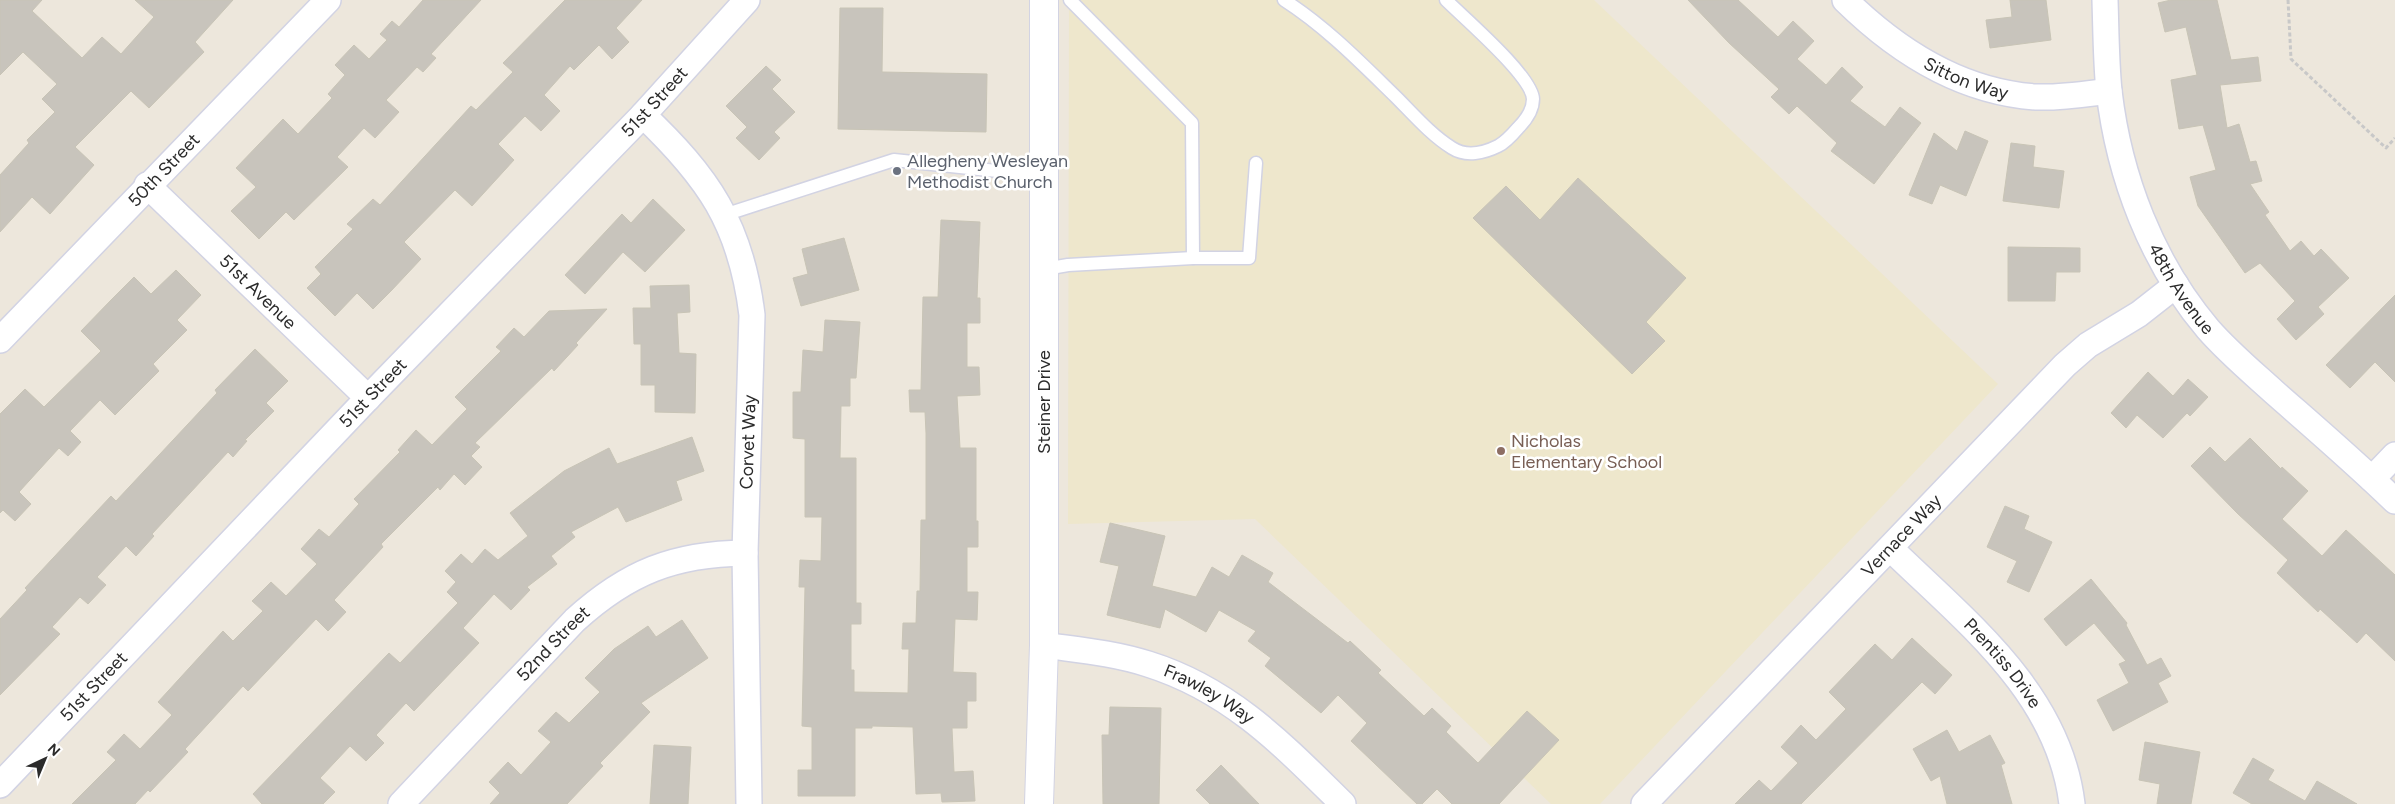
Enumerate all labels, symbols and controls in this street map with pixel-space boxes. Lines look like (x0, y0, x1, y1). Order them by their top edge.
street label: Sitton Way (1920, 52, 2011, 104)
street label: 51st Street (617, 62, 692, 142)
street label: 50th Street (123, 129, 204, 211)
place label: Allegheny Wesleyan Methodist Church (907, 150, 1068, 193)
marker: Allegheny Wesleyan Methodist Church (891, 165, 903, 177)
street label: 48th Avenue (2144, 240, 2219, 339)
street label: 51st Avenue (215, 250, 301, 334)
street label: Steiner Drive (1033, 350, 1055, 454)
street label: 51st Street (335, 354, 411, 432)
street label: Corvet Way (735, 394, 761, 490)
place label: Nicholas Elementary School (1511, 430, 1662, 473)
marker: Nicholas Elementary School (1495, 445, 1507, 457)
street label: Vernace Way (1857, 489, 1946, 581)
street label: 52nd Street (512, 601, 594, 686)
street label: Prentiss Drive (1959, 614, 2046, 712)
street label: 51st Street (55, 647, 132, 726)
street label: Frawley Way (1161, 659, 1259, 729)
north arrow (20, 734, 70, 784)
text: N (44, 740, 63, 760)

